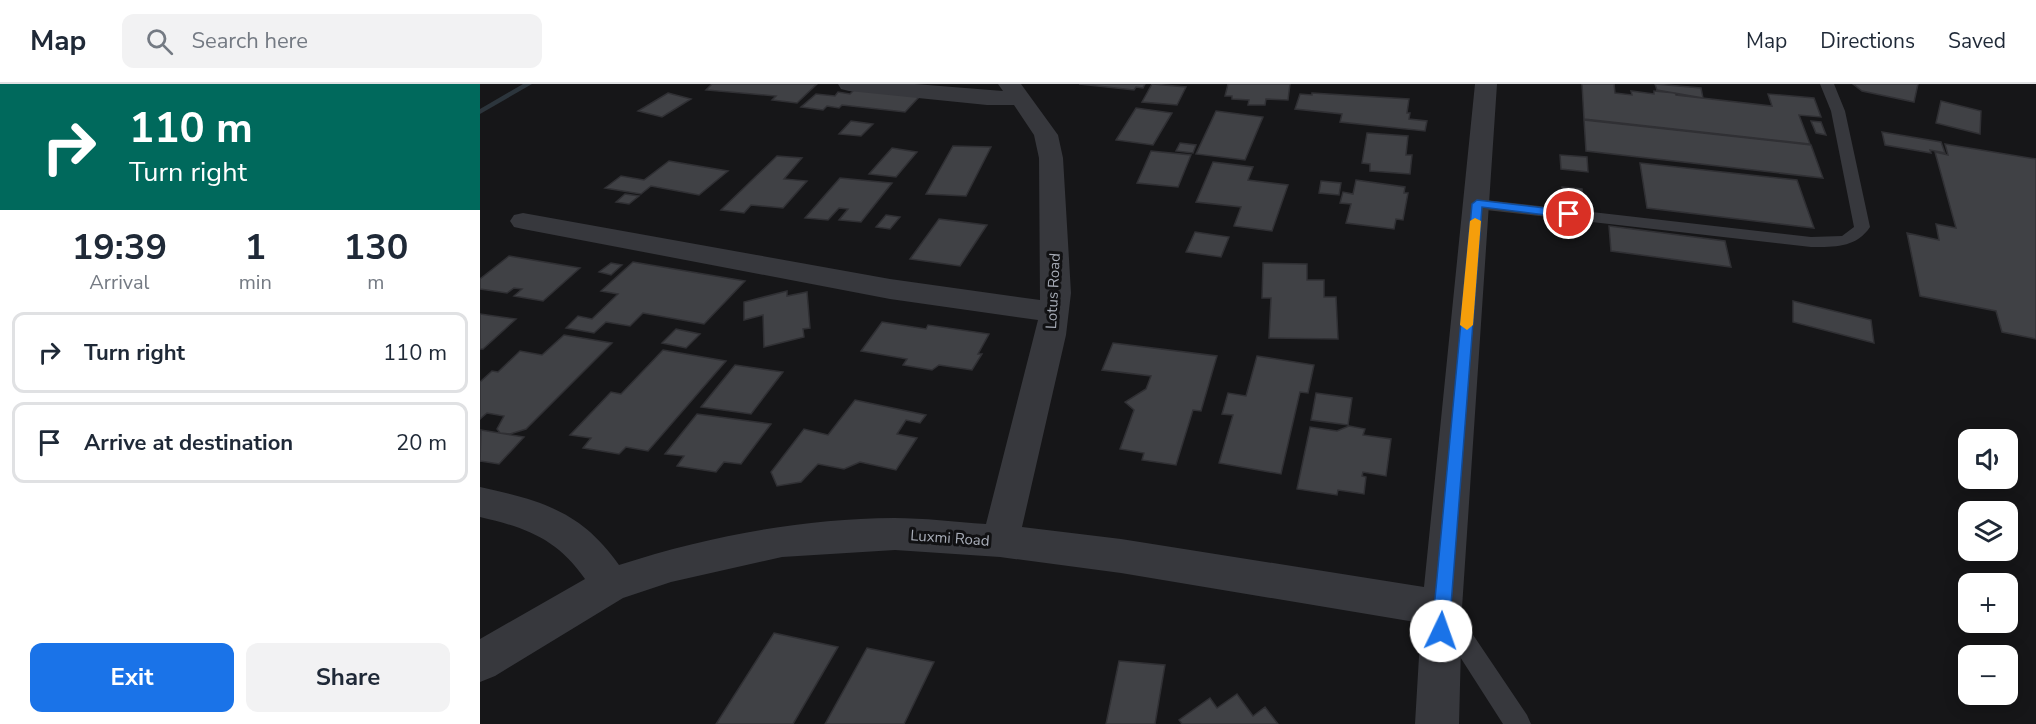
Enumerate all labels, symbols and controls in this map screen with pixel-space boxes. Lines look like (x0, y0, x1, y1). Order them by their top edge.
search box (122, 14, 542, 68)
text: Map (30, 22, 86, 60)
icon: search (143, 25, 176, 58)
text: Search here (191, 26, 308, 56)
text: Map (1746, 27, 1787, 55)
text: Directions (1820, 27, 1915, 55)
text: Saved (1948, 27, 2006, 55)
text: 110 m (129, 100, 253, 157)
icon: right (30, 108, 108, 186)
text: Turn right (129, 154, 247, 191)
pin (1543, 188, 1594, 239)
icon: arrive (1552, 197, 1585, 230)
text: 19:39 (72, 223, 167, 272)
text: 1 (244, 223, 266, 272)
text: 130 (343, 223, 408, 272)
street label: Lotus Road (1041, 253, 1065, 329)
text: Arrival (89, 269, 149, 296)
text: min (239, 269, 272, 296)
text: m (367, 269, 384, 296)
icon: right (33, 336, 66, 369)
text: Turn right (84, 338, 185, 368)
text: 110 m (383, 338, 447, 368)
icon: arrive (33, 426, 66, 459)
text: Arrive at destination (84, 428, 293, 458)
text: 20 m (396, 428, 447, 458)
map controls (1958, 429, 2018, 705)
button: sound (1958, 429, 2018, 489)
button: layers (1958, 501, 2018, 561)
street label: Luxmi Road (910, 525, 990, 551)
button: + (1958, 573, 2018, 633)
position arrow (1409, 599, 1473, 663)
button: Exit (30, 643, 234, 712)
button: Share (246, 643, 450, 712)
button: − (1958, 645, 2018, 705)

